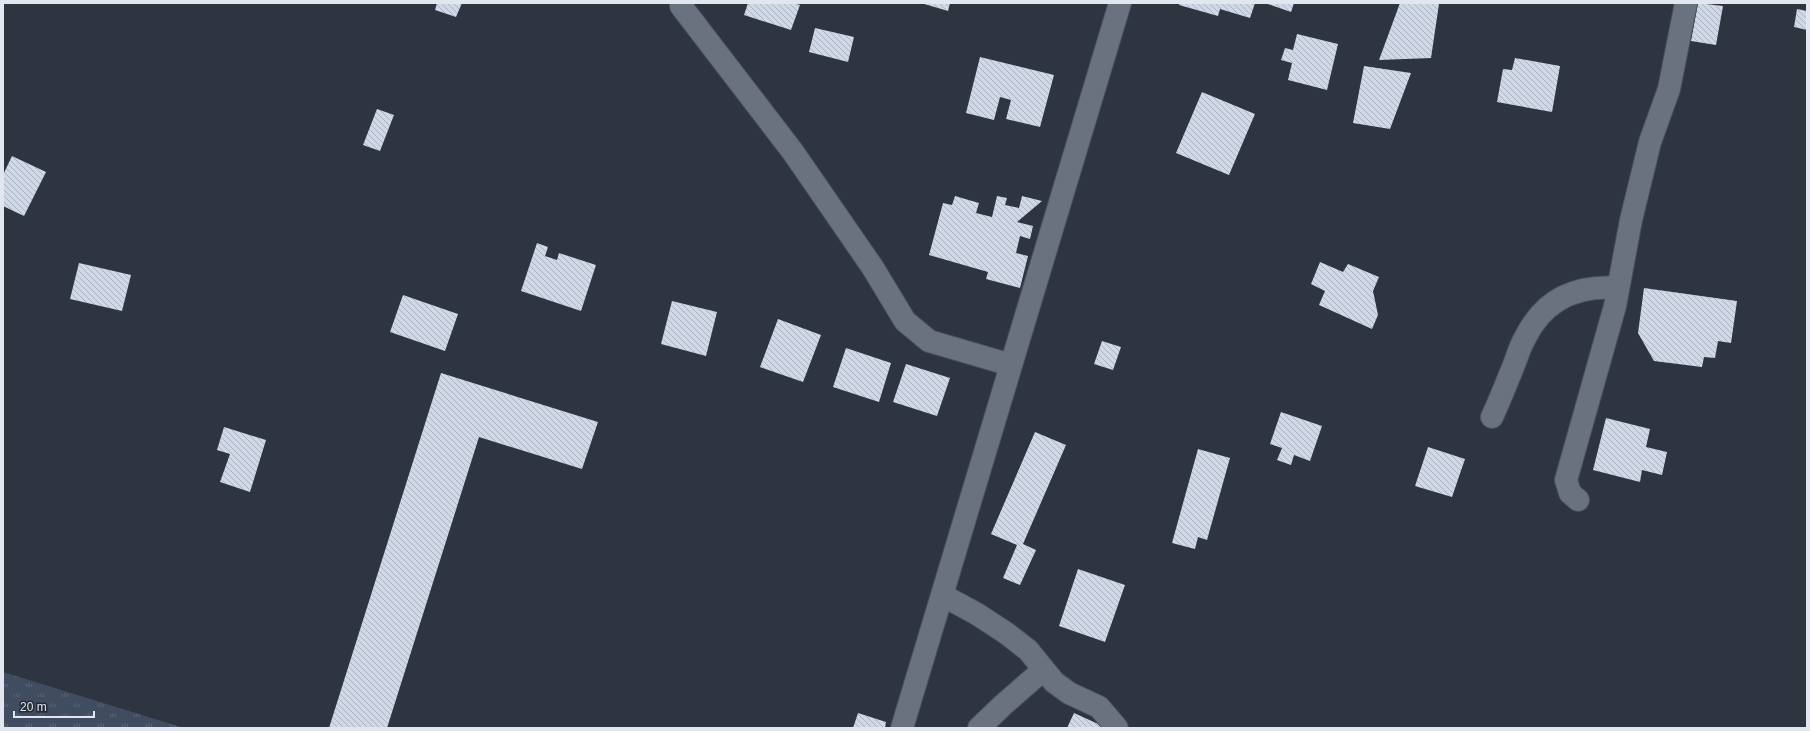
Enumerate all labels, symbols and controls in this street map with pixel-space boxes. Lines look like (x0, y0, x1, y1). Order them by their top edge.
scale bar (14, 693, 94, 719)
text: 20 m (20, 700, 47, 714)

